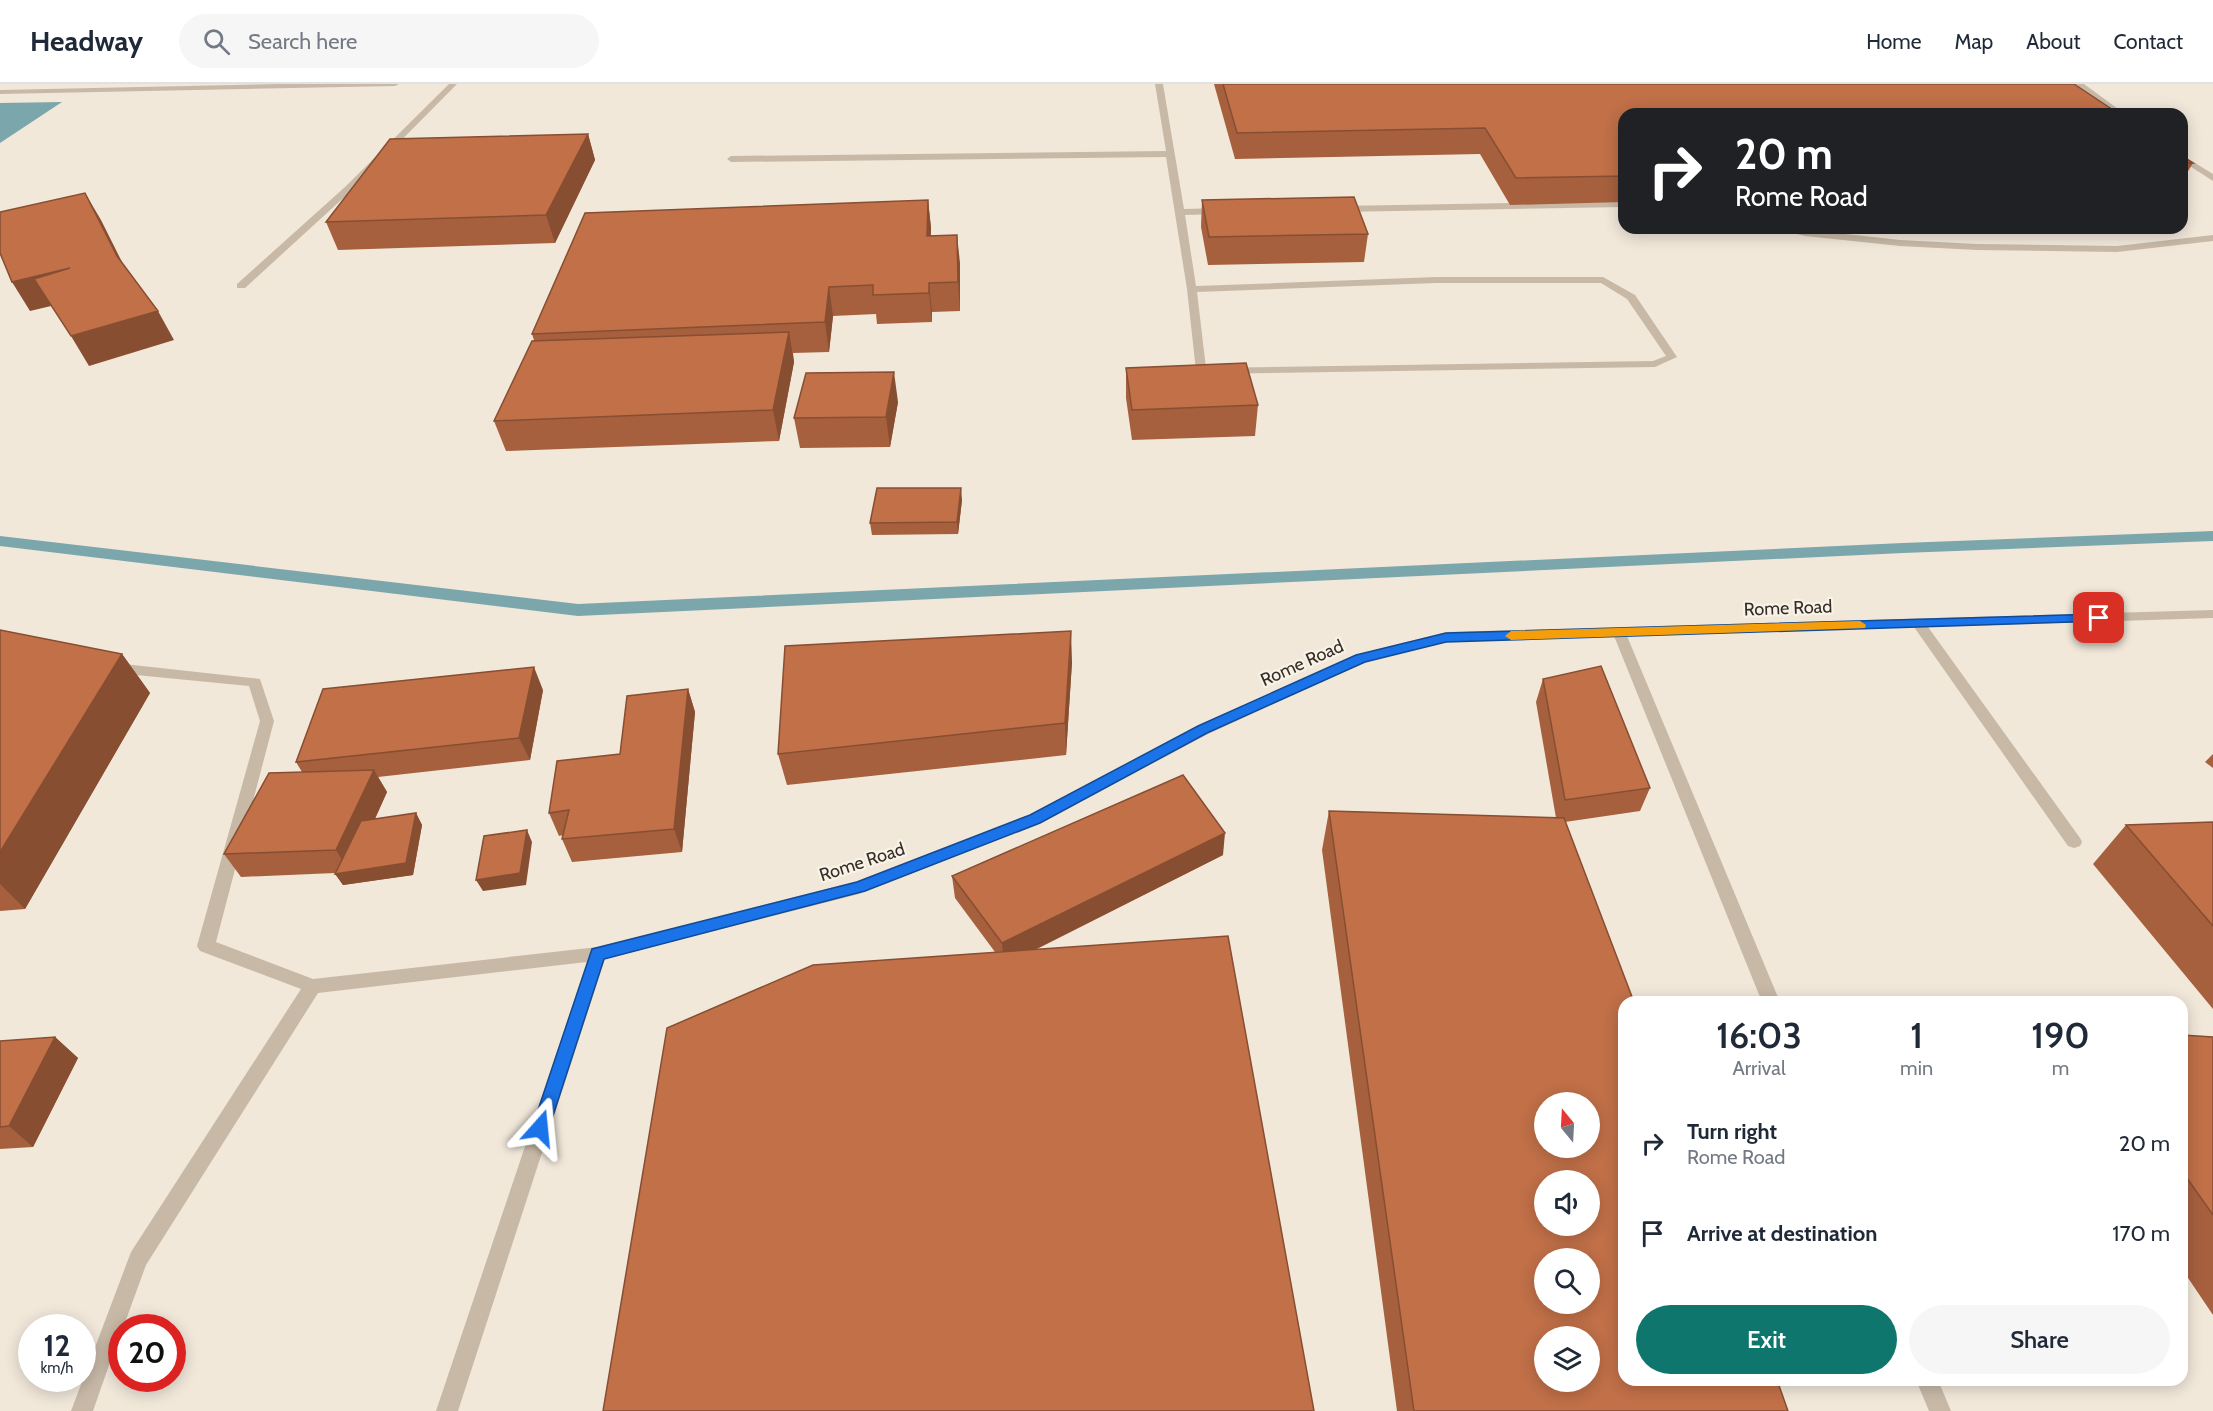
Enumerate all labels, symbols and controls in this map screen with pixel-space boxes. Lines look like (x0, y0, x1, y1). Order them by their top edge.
search box (179, 14, 599, 68)
text: Headway (30, 24, 143, 58)
icon: search (200, 25, 233, 58)
text: Search here (248, 28, 357, 55)
text: Home (1866, 29, 1922, 54)
text: Map (1955, 29, 1993, 54)
text: About (2026, 29, 2080, 54)
text: Contact (2113, 29, 2183, 54)
text: 20 m (1735, 128, 1833, 180)
icon: right (1636, 132, 1714, 210)
text: Rome Road (1735, 180, 1868, 213)
pin (2073, 592, 2124, 643)
street label: Rome Road (1743, 595, 1833, 621)
icon: arrive (2082, 601, 2115, 634)
street label: Rome Road (1257, 635, 1347, 691)
street label: Rome Road (817, 838, 907, 886)
text: 16:03 (1716, 1013, 1802, 1057)
text: 1 (1910, 1013, 1923, 1057)
text: 190 (2031, 1013, 2090, 1057)
text: Arrival (1732, 1056, 1786, 1080)
text: min (1900, 1056, 1933, 1080)
text: m (2052, 1056, 2069, 1080)
north arrow (1534, 1092, 1600, 1158)
map controls (1534, 1092, 1600, 1392)
position arrow (508, 1096, 572, 1160)
text: Turn right (1687, 1118, 1777, 1145)
icon: right (1636, 1127, 1669, 1160)
text: 20 m (2119, 1130, 2170, 1157)
text: Rome Road (1687, 1145, 1785, 1169)
button: sound (1534, 1170, 1600, 1236)
icon: arrive (1636, 1217, 1669, 1250)
text: Arrive at destination (1687, 1220, 1877, 1247)
text: 170 m (2112, 1220, 2170, 1247)
button: search (1534, 1248, 1600, 1314)
button: Exit (1636, 1305, 1897, 1374)
button: Share (1909, 1305, 2170, 1374)
speed limit sign: 20 (108, 1314, 186, 1392)
button: layers (1534, 1326, 1600, 1392)
text: 12 (44, 1327, 70, 1364)
text: km/h (41, 1359, 73, 1377)

